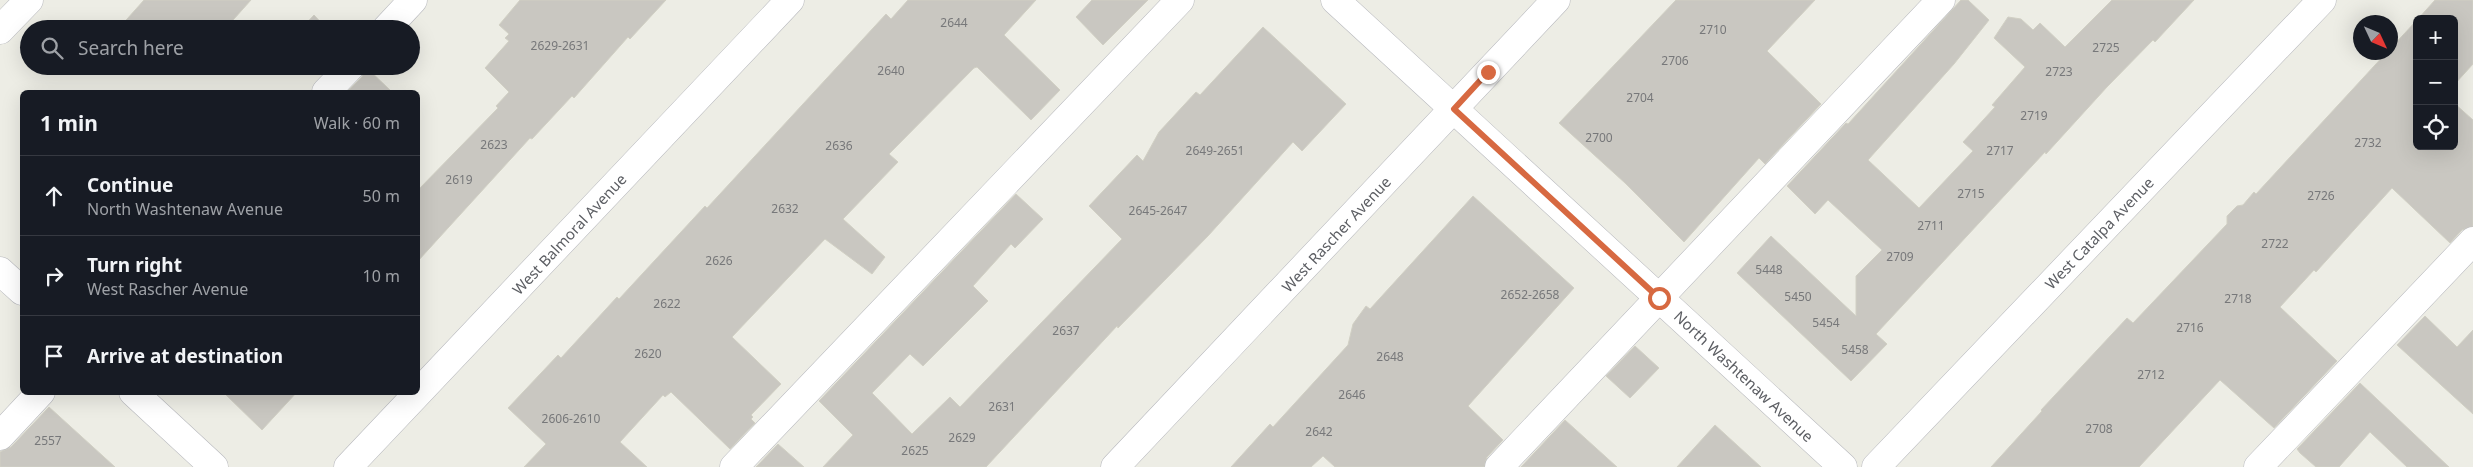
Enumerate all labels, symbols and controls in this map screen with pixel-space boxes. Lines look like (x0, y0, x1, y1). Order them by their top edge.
house number: 2644 (940, 14, 968, 31)
north arrow (2353, 15, 2398, 60)
map controls (2413, 15, 2458, 150)
button: + (2413, 15, 2458, 60)
search box (20, 20, 420, 75)
house number: 2710 (1699, 21, 1727, 38)
icon: search (38, 34, 66, 62)
text: Search here (78, 35, 184, 61)
house number: 2629-2631 (531, 37, 589, 54)
house number: 2725 (2092, 39, 2120, 56)
house number: 2706 (1661, 52, 1689, 69)
button: − (2413, 60, 2458, 105)
route end (1477, 61, 1500, 84)
house number: 2640 (877, 62, 905, 79)
house number: 2723 (2045, 63, 2073, 80)
house number: 2704 (1626, 89, 1654, 106)
button: locate (2413, 105, 2458, 150)
house number: 2719 (2020, 107, 2048, 124)
text: 1 min (40, 109, 98, 137)
text: Walk · 60 m (314, 112, 400, 134)
house number: 2700 (1585, 129, 1613, 146)
house number: 2732 (2354, 134, 2382, 151)
house number: 2623 (480, 136, 508, 153)
house number: 2636 (825, 137, 853, 154)
house number: 2649-2651 (1186, 142, 1244, 159)
house number: 2717 (1986, 142, 2014, 159)
street label: West Balmoral Avenue (508, 169, 630, 299)
house number: 2619 (445, 171, 473, 188)
text: Continue (87, 172, 173, 198)
street label: West Rascher Avenue (1277, 172, 1395, 296)
street label: West Catalpa Avenue (2040, 173, 2158, 293)
icon: ahead (40, 182, 68, 210)
text: 50 m (363, 185, 400, 207)
house number: 2715 (1957, 185, 1985, 202)
house number: 2726 (2307, 187, 2335, 204)
text: North Washtenaw Avenue (87, 198, 283, 220)
house number: 2632 (771, 200, 799, 217)
house number: 2645-2647 (1129, 202, 1188, 219)
house number: 2711 (1917, 217, 1945, 234)
house number: 2722 (2261, 235, 2289, 252)
house number: 2709 (1886, 248, 1914, 265)
text: Turn right (87, 252, 182, 278)
house number: 2626 (705, 252, 733, 269)
house number: 5448 (1755, 261, 1783, 278)
icon: right (40, 262, 68, 290)
text: 10 m (363, 265, 400, 287)
text: West Rascher Avenue (87, 278, 248, 300)
house number: 2652-2658 (1501, 286, 1560, 303)
route start (1648, 287, 1671, 310)
house number: 5450 (1784, 288, 1812, 305)
house number: 2718 (2224, 290, 2252, 307)
house number: 2622 (653, 295, 681, 312)
street label: North Washtenaw Avenue (1670, 306, 1818, 446)
house number: 5454 (1812, 314, 1840, 331)
house number: 2716 (2176, 319, 2204, 336)
house number: 2637 (1052, 322, 1080, 339)
house number: 5458 (1841, 341, 1869, 358)
icon: arrive (40, 342, 68, 370)
text: Arrive at destination (87, 343, 283, 369)
house number: 2620 (634, 345, 662, 362)
house number: 2648 (1376, 348, 1404, 365)
house number: 2712 (2137, 366, 2165, 383)
house number: 2646 (1338, 386, 1366, 403)
house number: 2631 (988, 398, 1016, 415)
house number: 2606-2610 (542, 410, 601, 427)
house number: 2708 (2085, 420, 2113, 437)
house number: 2642 (1305, 423, 1333, 440)
house number: 2629 (948, 429, 976, 446)
house number: 2557 (34, 432, 62, 449)
house number: 2625 (901, 442, 929, 459)

